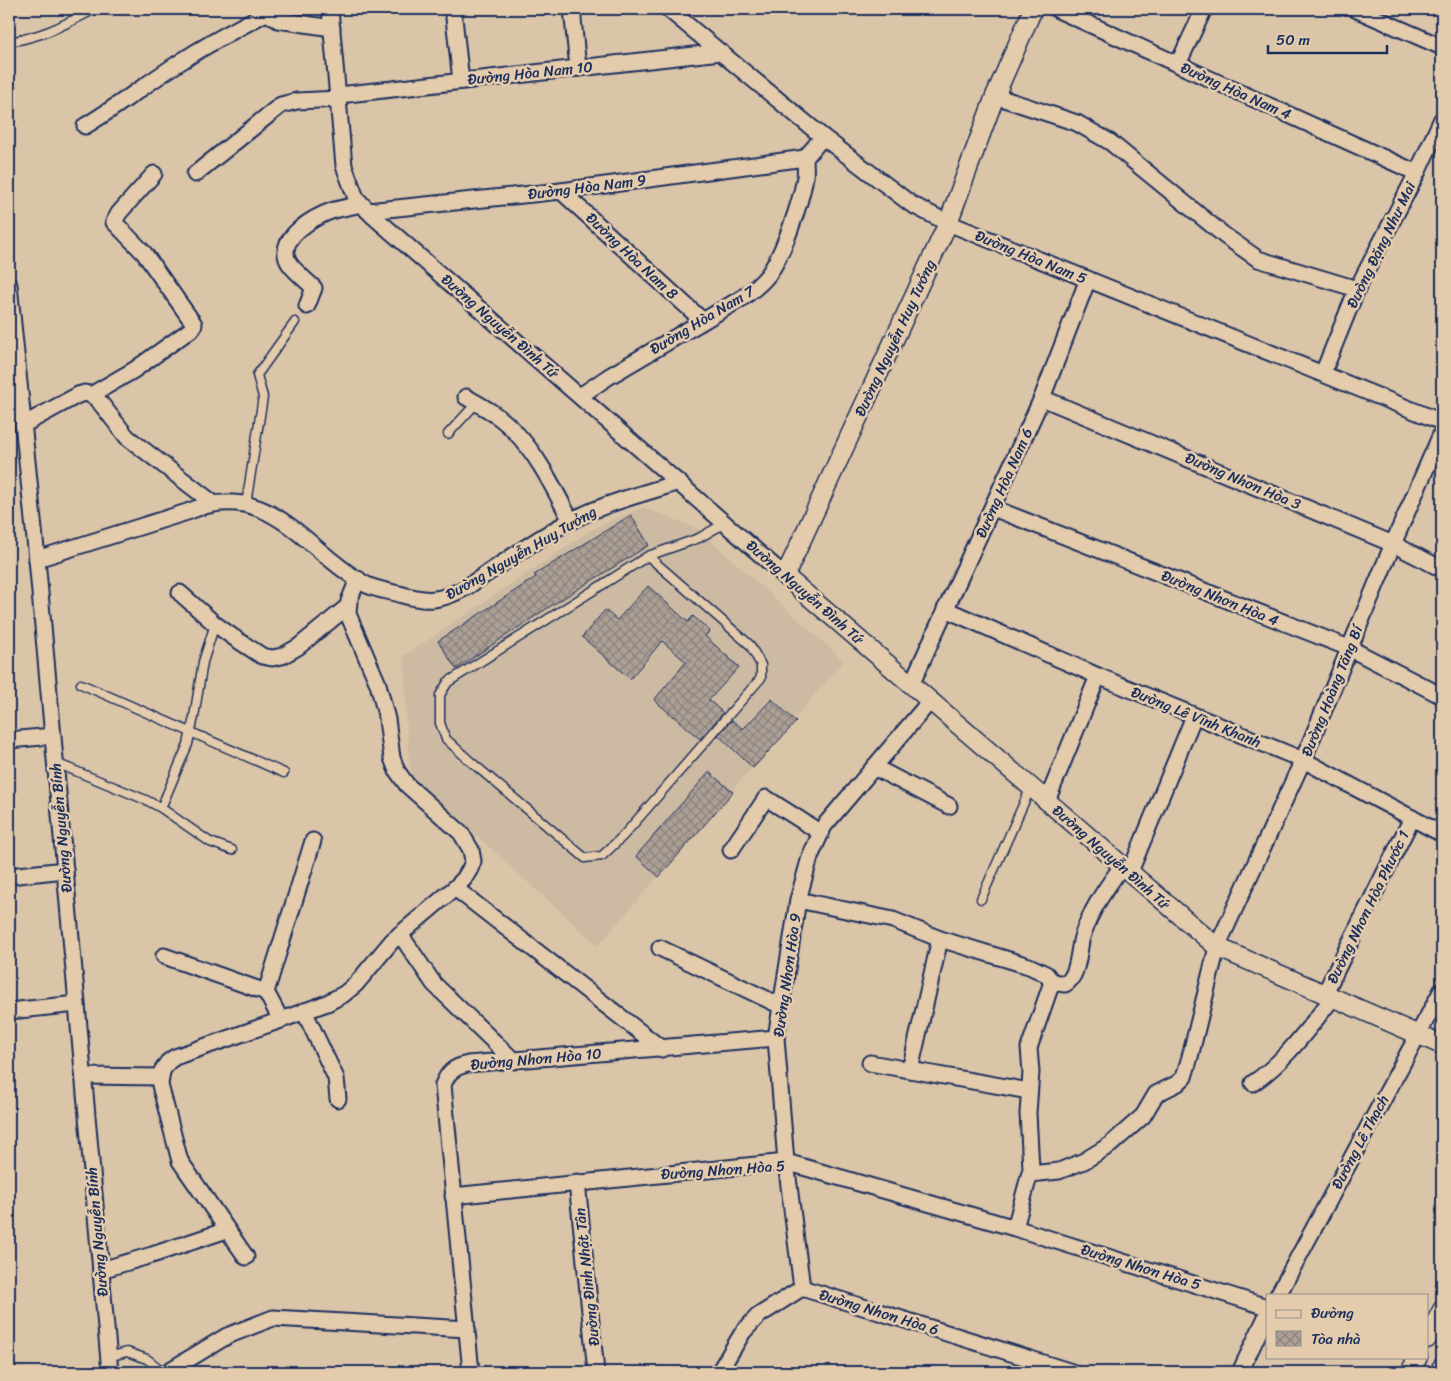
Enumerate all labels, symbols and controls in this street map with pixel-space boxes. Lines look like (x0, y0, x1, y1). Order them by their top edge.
scale bar (1268, 22, 1387, 54)
text: 50 m (1276, 27, 1311, 53)
street label: Đường Hòa Nam 10 (466, 53, 594, 93)
street label: Đường Hòa Nam 4 (1176, 55, 1296, 127)
street label: Đường Hòa Nam 9 (526, 167, 648, 207)
street label: Đường Đặng Như Mai (1339, 176, 1423, 313)
street label: Đường Hòa Nam 8 (580, 206, 684, 306)
street label: Đường Hòa Nam 5 (971, 223, 1091, 291)
street label: Đường Nguyễn Huy Tưởng (847, 255, 943, 421)
street label: Đường Nguyễn Đình Tứ (435, 267, 566, 386)
street label: Đường Hòa Nam 7 (645, 278, 761, 362)
street label: Đường Hòa Nam 6 (968, 424, 1040, 542)
street label: Đường Nhơn Hòa 3 (1181, 445, 1305, 517)
street label: Đường Nguyễn Huy Tưởng (440, 499, 602, 607)
street label: Đường Nguyễn Đình Tứ (740, 533, 871, 652)
street label: Đường Nhơn Hòa 4 (1157, 563, 1283, 633)
street label: Đường Hoàng Tăng Bí (1294, 620, 1371, 761)
street label: Đường Lê Vĩnh Khanh (1127, 679, 1265, 755)
street label: Đường Nguyễn Bính (42, 762, 80, 894)
street label: Đường Nguyễn Đình Tứ (1046, 798, 1177, 917)
street label: Đường Nhơn Hòa Phước 1 (1319, 826, 1417, 988)
street label: Đường Nhơn Hòa 9 (765, 911, 809, 1039)
street label: Đường Nhơn Hòa 10 (469, 1040, 603, 1078)
street label: Đường Lê Thạch (1324, 1090, 1396, 1194)
street label: Đường Nhơn Hòa 5 (660, 1153, 786, 1187)
street label: Đường Nguyễn Bính (78, 1166, 116, 1298)
street label: Đường Đinh Nhật Tân (567, 1207, 607, 1347)
street label: Đường Nhơn Hòa 5 (1078, 1236, 1204, 1298)
street label: Đường Nhơn Hòa 6 (816, 1281, 942, 1343)
legend (1266, 1294, 1428, 1358)
text: Đường (1311, 1300, 1354, 1326)
text: Tòa nhà (1311, 1326, 1361, 1352)

